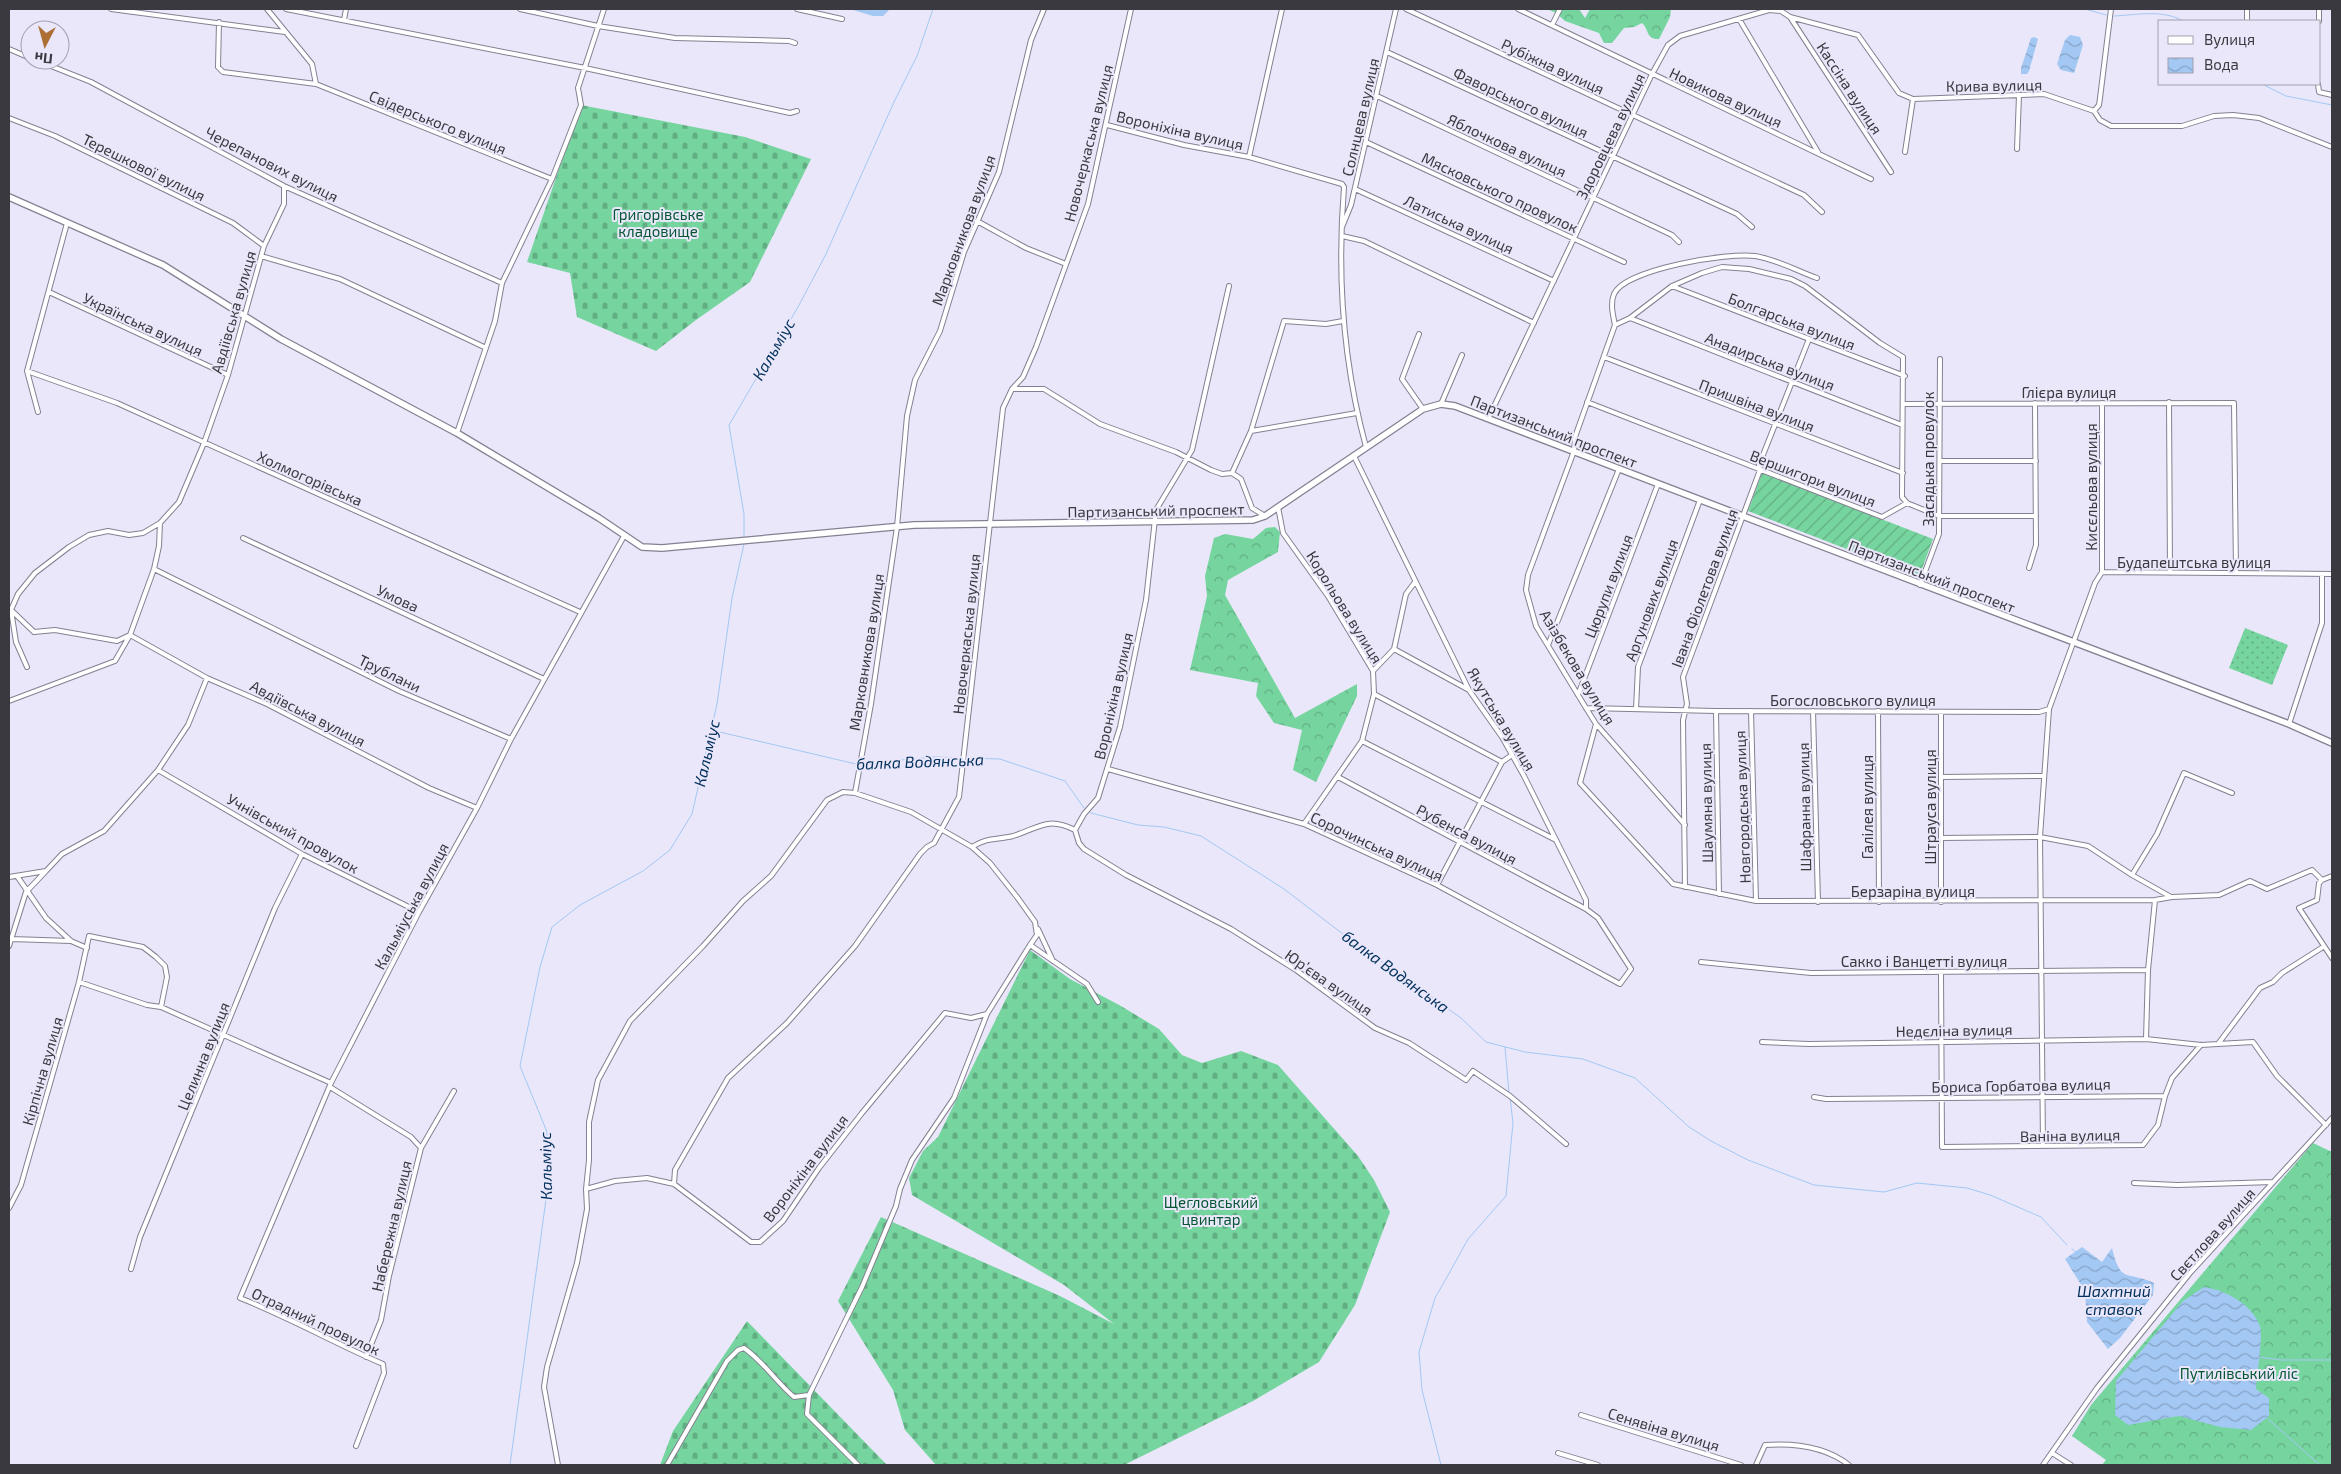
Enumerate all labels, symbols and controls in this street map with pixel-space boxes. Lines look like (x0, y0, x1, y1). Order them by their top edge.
north arrow (20, 20, 70, 70)
legend (2158, 20, 2321, 85)
text: Вулиця (2204, 30, 2255, 49)
street label: Рубіжна вулиця (1498, 34, 1607, 99)
street label: Кассіна вулиця (1813, 39, 1886, 138)
text: Пн (34, 49, 54, 68)
text: Вода (2204, 55, 2239, 73)
street label: Солнцева вулиця (1338, 56, 1383, 178)
street label: Новочеркаська вулиця (1060, 63, 1117, 224)
street label: Фаворського вулиця (1450, 63, 1591, 142)
street label: Новикова вулиця (1666, 63, 1785, 132)
street label: Здоровцева вулиця (1572, 70, 1649, 202)
street label: Крива вулиця (1946, 75, 2042, 96)
street label: Свiдерського вулиця (366, 86, 509, 159)
street label: Вороніхіна вулиця (1115, 107, 1245, 154)
street label: Яблочкова вулиця (1444, 110, 1569, 181)
street label: Черепанових вулиця (202, 123, 342, 206)
street label: Терешкової вулиця (79, 129, 208, 205)
street label: Мясковського провулок (1418, 148, 1581, 237)
street label: Марковникова вулиця (927, 152, 1000, 308)
street label: Латиська вулиця (1401, 191, 1517, 258)
park label: Григорівське кладовище (612, 205, 704, 240)
street label: Авдіївська вулиця (207, 248, 260, 376)
street label: Українська вулиця (80, 288, 206, 361)
street label: Болгарська вулиця (1726, 288, 1858, 354)
water label: Кальміус (748, 315, 798, 383)
street label: Анадирська вулиця (1702, 328, 1837, 395)
street label: Пришвіна вулиця (1696, 375, 1817, 436)
street label: Глієра вулиця (2022, 383, 2116, 402)
street label: Партизанський проспект (1468, 391, 1640, 471)
street label: Засядька провулок (1919, 392, 1938, 526)
street label: Кисєльова вулиця (2082, 423, 2101, 551)
street label: Вершигори вулиця (1747, 446, 1878, 511)
street label: Холмогорівська (255, 447, 365, 509)
street label: Партизанський проспект (1067, 499, 1245, 521)
street label: Івана Фіолетова вулиця (1667, 506, 1742, 670)
street label: Цюрупи вулиця (1580, 532, 1637, 641)
street label: Аргунових вулиця (1621, 536, 1682, 664)
street label: Партизанський проспект (1846, 536, 2018, 616)
street label: Корольова вулиця (1302, 547, 1387, 667)
street label: Новочеркаська вулиця (949, 553, 984, 715)
street label: Будапештська вулиця (2117, 553, 2271, 572)
street label: Марковникова вулиця (845, 572, 888, 732)
street label: Умова (374, 580, 422, 616)
street label: Азізбекова вулиця (1536, 606, 1619, 728)
street label: Вороніхіна вулиця (1090, 631, 1137, 761)
street label: Трублани (356, 650, 424, 697)
street label: Якутська вулиця (1463, 664, 1540, 774)
street label: Авдіївська вулиця (247, 676, 369, 751)
street label: Богословського вулиця (1770, 691, 1936, 710)
water label: Кальміус (689, 717, 723, 788)
street label: Новгородська вулиця (1730, 730, 1755, 884)
street label: Шафранна вулиця (1794, 742, 1815, 872)
street label: Шаумяна вулиця (1696, 743, 1717, 863)
water label: балка Водянська (856, 749, 984, 773)
street label: Штрауса вулиця (1921, 749, 1940, 865)
street label: Галілея вулиця (1858, 755, 1877, 859)
street label: Учнівський провулок (224, 789, 362, 878)
street label: Рубенса вулиця (1413, 800, 1520, 869)
street label: Сорочинська вулиця (1307, 807, 1446, 886)
street label: Кальміуська вулиця (370, 839, 453, 973)
street label: Берзаріна вулиця (1851, 882, 1975, 901)
water label: балка Водянська (1339, 926, 1453, 1016)
street label: Юр’єва вулиця (1281, 945, 1376, 1020)
street label: Сакко і Ванцетті вулиця (1841, 952, 2007, 971)
street label: Целинна вулиця (173, 999, 234, 1113)
street label: Кiрпiчна вулиця (18, 1015, 67, 1128)
street label: Недєліна вулиця (1895, 1020, 2013, 1041)
street label: Бориса Горбатова вулиця (1931, 1074, 2111, 1097)
street label: Вороніхіна вулиця (759, 1111, 852, 1226)
street label: Ваніна вулиця (2020, 1125, 2120, 1146)
water label: Кальміус (535, 1132, 555, 1200)
street label: Набережна вулиця (367, 1159, 416, 1293)
street label: Свєтлова вулиця (2166, 1184, 2259, 1285)
park label: Щегловський цвинтар (1164, 1193, 1258, 1228)
water label: Шахтний ставок (2077, 1281, 2151, 1318)
street label: Отрадний провулок (249, 1283, 383, 1360)
park label: Путилівський ліс (2180, 1364, 2298, 1383)
street label: Сенявіна вулиця (1606, 1403, 1722, 1455)

